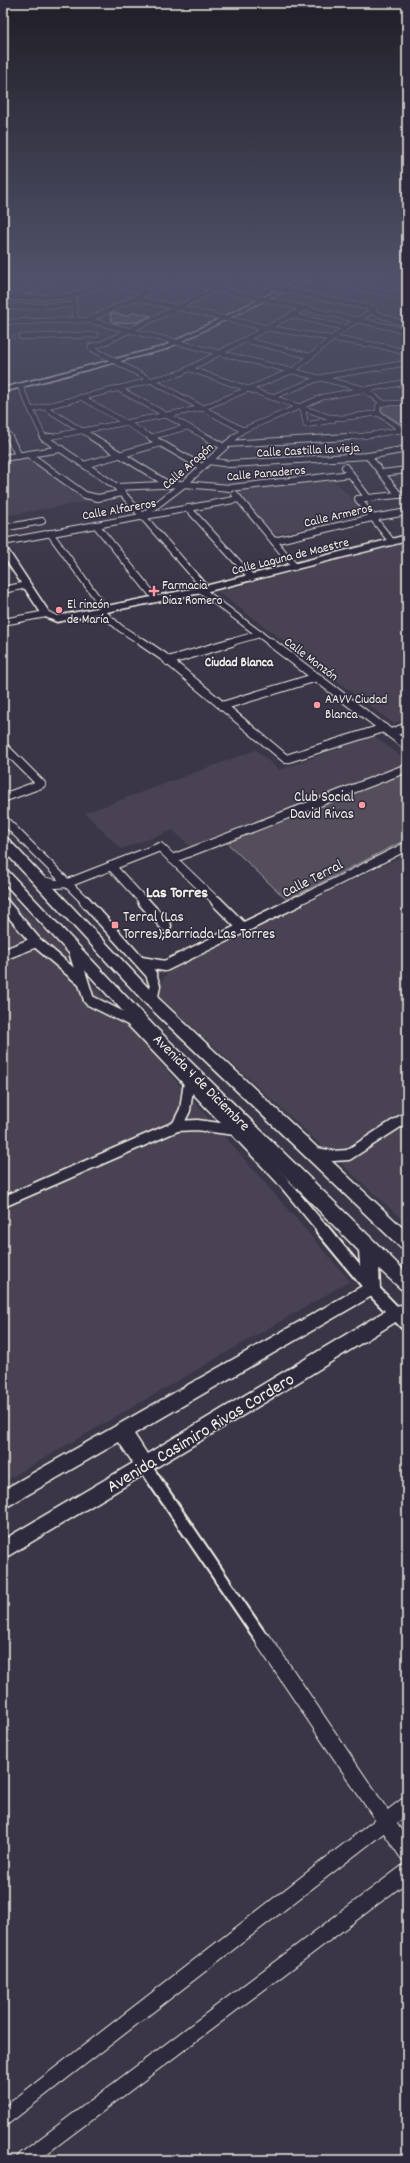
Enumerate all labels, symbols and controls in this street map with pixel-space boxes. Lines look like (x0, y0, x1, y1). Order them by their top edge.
street label: Calle Aragón (159, 439, 219, 495)
street label: Calle Castilla la vieja (256, 439, 361, 464)
street label: Calle Panaderos (226, 462, 307, 487)
street label: Calle Alfareros (81, 495, 158, 526)
street label: Calle Armeros (302, 499, 375, 534)
street label: Calle Laguna de Maestre (230, 534, 352, 581)
place label: Farmacia Diaz Romero (162, 577, 223, 611)
marker: Farmacia Diaz Romero (149, 586, 159, 596)
place label: El rincón de María (67, 596, 110, 630)
marker: El rincón de María (54, 605, 64, 615)
street label: Calle Monzón (279, 633, 342, 687)
district label: Ciudad Blanca (205, 654, 274, 673)
place label: AAVV Ciudad Blanca (325, 691, 387, 725)
marker: AAVV Ciudad Blanca (312, 700, 322, 710)
place label: Club Social David Rivas (290, 787, 354, 826)
marker: Club Social David Rivas (357, 800, 367, 810)
street label: Calle Terral (279, 855, 348, 905)
district label: Las Torres (146, 882, 208, 905)
place label: Terral (Las Torres);Barriada Las Torres (123, 907, 275, 946)
marker: Terral (Las Torres);Barriada Las Torres (110, 920, 120, 930)
street label: Avenida 4 de Diciembre (147, 1030, 255, 1137)
street label: Avenida Casimiro Rivas Cordero (103, 1368, 300, 1500)

